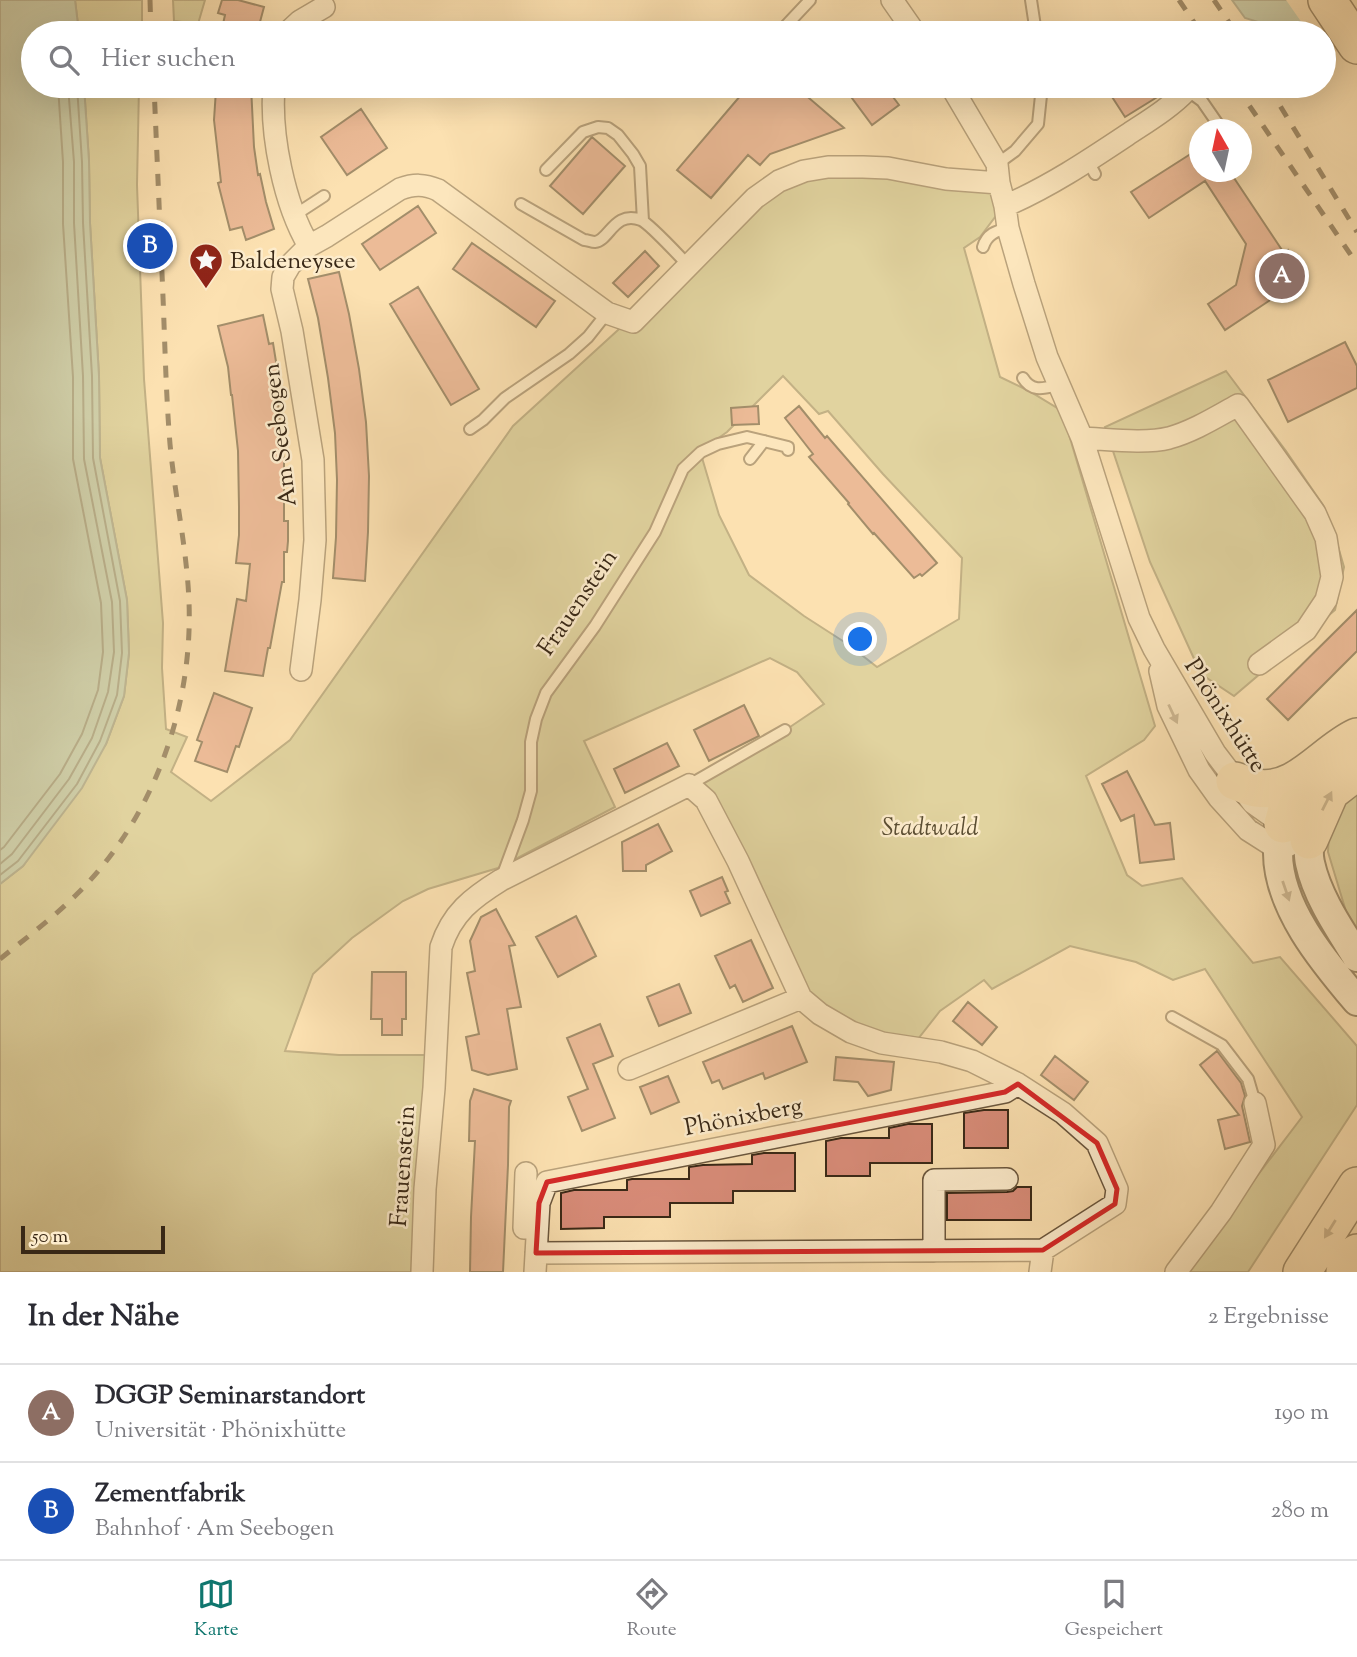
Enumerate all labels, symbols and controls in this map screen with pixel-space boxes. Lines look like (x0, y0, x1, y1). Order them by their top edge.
search box (21, 21, 1336, 98)
icon: search (45, 41, 83, 79)
text: Hier suchen (101, 41, 236, 78)
north arrow (1189, 119, 1252, 182)
pin: B (127, 220, 173, 272)
place icon: Baldeneysee (187, 241, 225, 290)
place label: Baldeneysee (230, 245, 356, 279)
pin: A (1259, 250, 1305, 302)
street label: Am Seebogen (255, 361, 307, 508)
street label: Frauenstein (531, 543, 627, 663)
your location (843, 622, 877, 656)
street label: Phönixhütte (1175, 652, 1274, 780)
one-way arrow (1167, 704, 1179, 724)
one-way arrow (1321, 791, 1332, 811)
park label: Stadtwald (882, 812, 978, 846)
one-way arrow (1281, 881, 1292, 902)
street label: Phönixberg (682, 1090, 806, 1146)
street label: Frauenstein (383, 1104, 425, 1228)
one-way arrow (1323, 1219, 1336, 1239)
scale bar (21, 1223, 164, 1255)
text: 50 m (32, 1224, 68, 1251)
text: In der Nähe (28, 1296, 179, 1339)
text: 2 Ergebnisse (1208, 1301, 1329, 1334)
text: DGGP Seminarstandort (95, 1378, 365, 1415)
text: A (42, 1397, 60, 1430)
text: 190 m (1274, 1397, 1329, 1430)
text: Universität · Phönixhütte (95, 1415, 346, 1448)
text: Zementfabrik (95, 1476, 245, 1513)
text: B (44, 1495, 58, 1528)
text: 280 m (1271, 1495, 1329, 1528)
text: Bahnhof · Am Seebogen (95, 1513, 335, 1546)
tab: Karte (194, 1575, 239, 1644)
tab: Route (627, 1575, 676, 1644)
tab: Gespeichert (1064, 1575, 1163, 1644)

